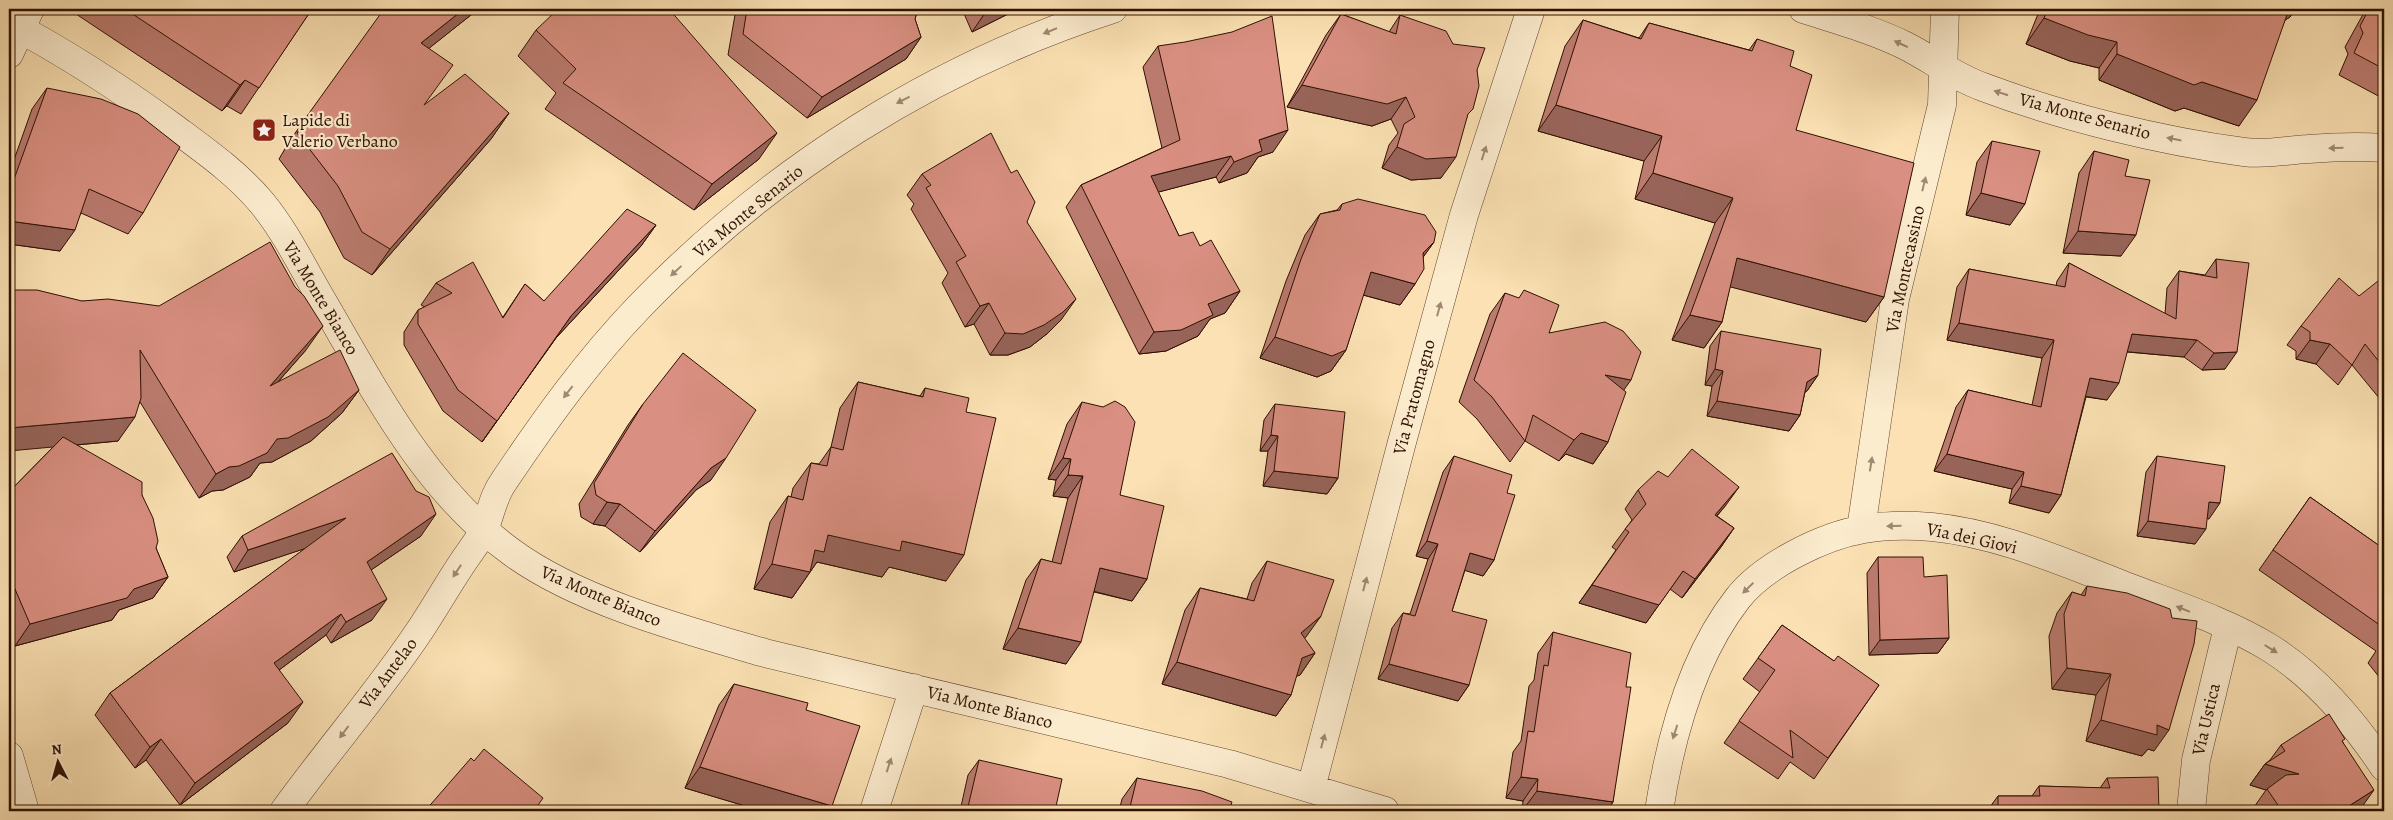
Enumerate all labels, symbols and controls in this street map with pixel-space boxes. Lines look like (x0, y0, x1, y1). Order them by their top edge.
one-way arrow (1042, 27, 1057, 35)
one-way arrow (1894, 40, 1908, 48)
street label: Via Monte Senario (2016, 87, 2153, 145)
one-way arrow (1993, 89, 2008, 96)
one-way arrow (897, 96, 910, 105)
place label: Lapide di Valerio Verbano (281, 108, 398, 153)
place icon: Lapide di Valerio Verbano (251, 117, 277, 143)
one-way arrow (2166, 135, 2182, 143)
one-way arrow (2327, 144, 2343, 152)
one-way arrow (1481, 145, 1489, 160)
street label: Via Monte Senario (687, 159, 808, 263)
one-way arrow (1920, 177, 1928, 192)
street label: Via Montecassino (1880, 203, 1930, 336)
street label: Via Monte Bianco (277, 236, 364, 359)
one-way arrow (670, 265, 682, 277)
one-way arrow (1435, 301, 1443, 316)
street label: Via Pratomagno (1387, 337, 1441, 458)
one-way arrow (562, 385, 573, 398)
one-way arrow (1867, 455, 1875, 471)
street label: Via dei Giovi (1923, 516, 2020, 559)
one-way arrow (1886, 522, 1902, 530)
street label: Via Monte Bianco (536, 559, 665, 632)
one-way arrow (453, 564, 462, 577)
one-way arrow (1361, 576, 1369, 591)
one-way arrow (1742, 582, 1754, 594)
one-way arrow (2175, 605, 2190, 613)
street label: Via Antelao (353, 633, 423, 714)
one-way arrow (2265, 645, 2278, 654)
street label: Via Monte Bianco (924, 680, 1055, 734)
street label: Via Ustica (2186, 680, 2226, 759)
one-way arrow (338, 725, 349, 738)
one-way arrow (1671, 725, 1679, 740)
one-way arrow (1320, 734, 1328, 749)
north arrow (32, 738, 82, 788)
text: N (51, 740, 63, 760)
one-way arrow (886, 757, 893, 772)

